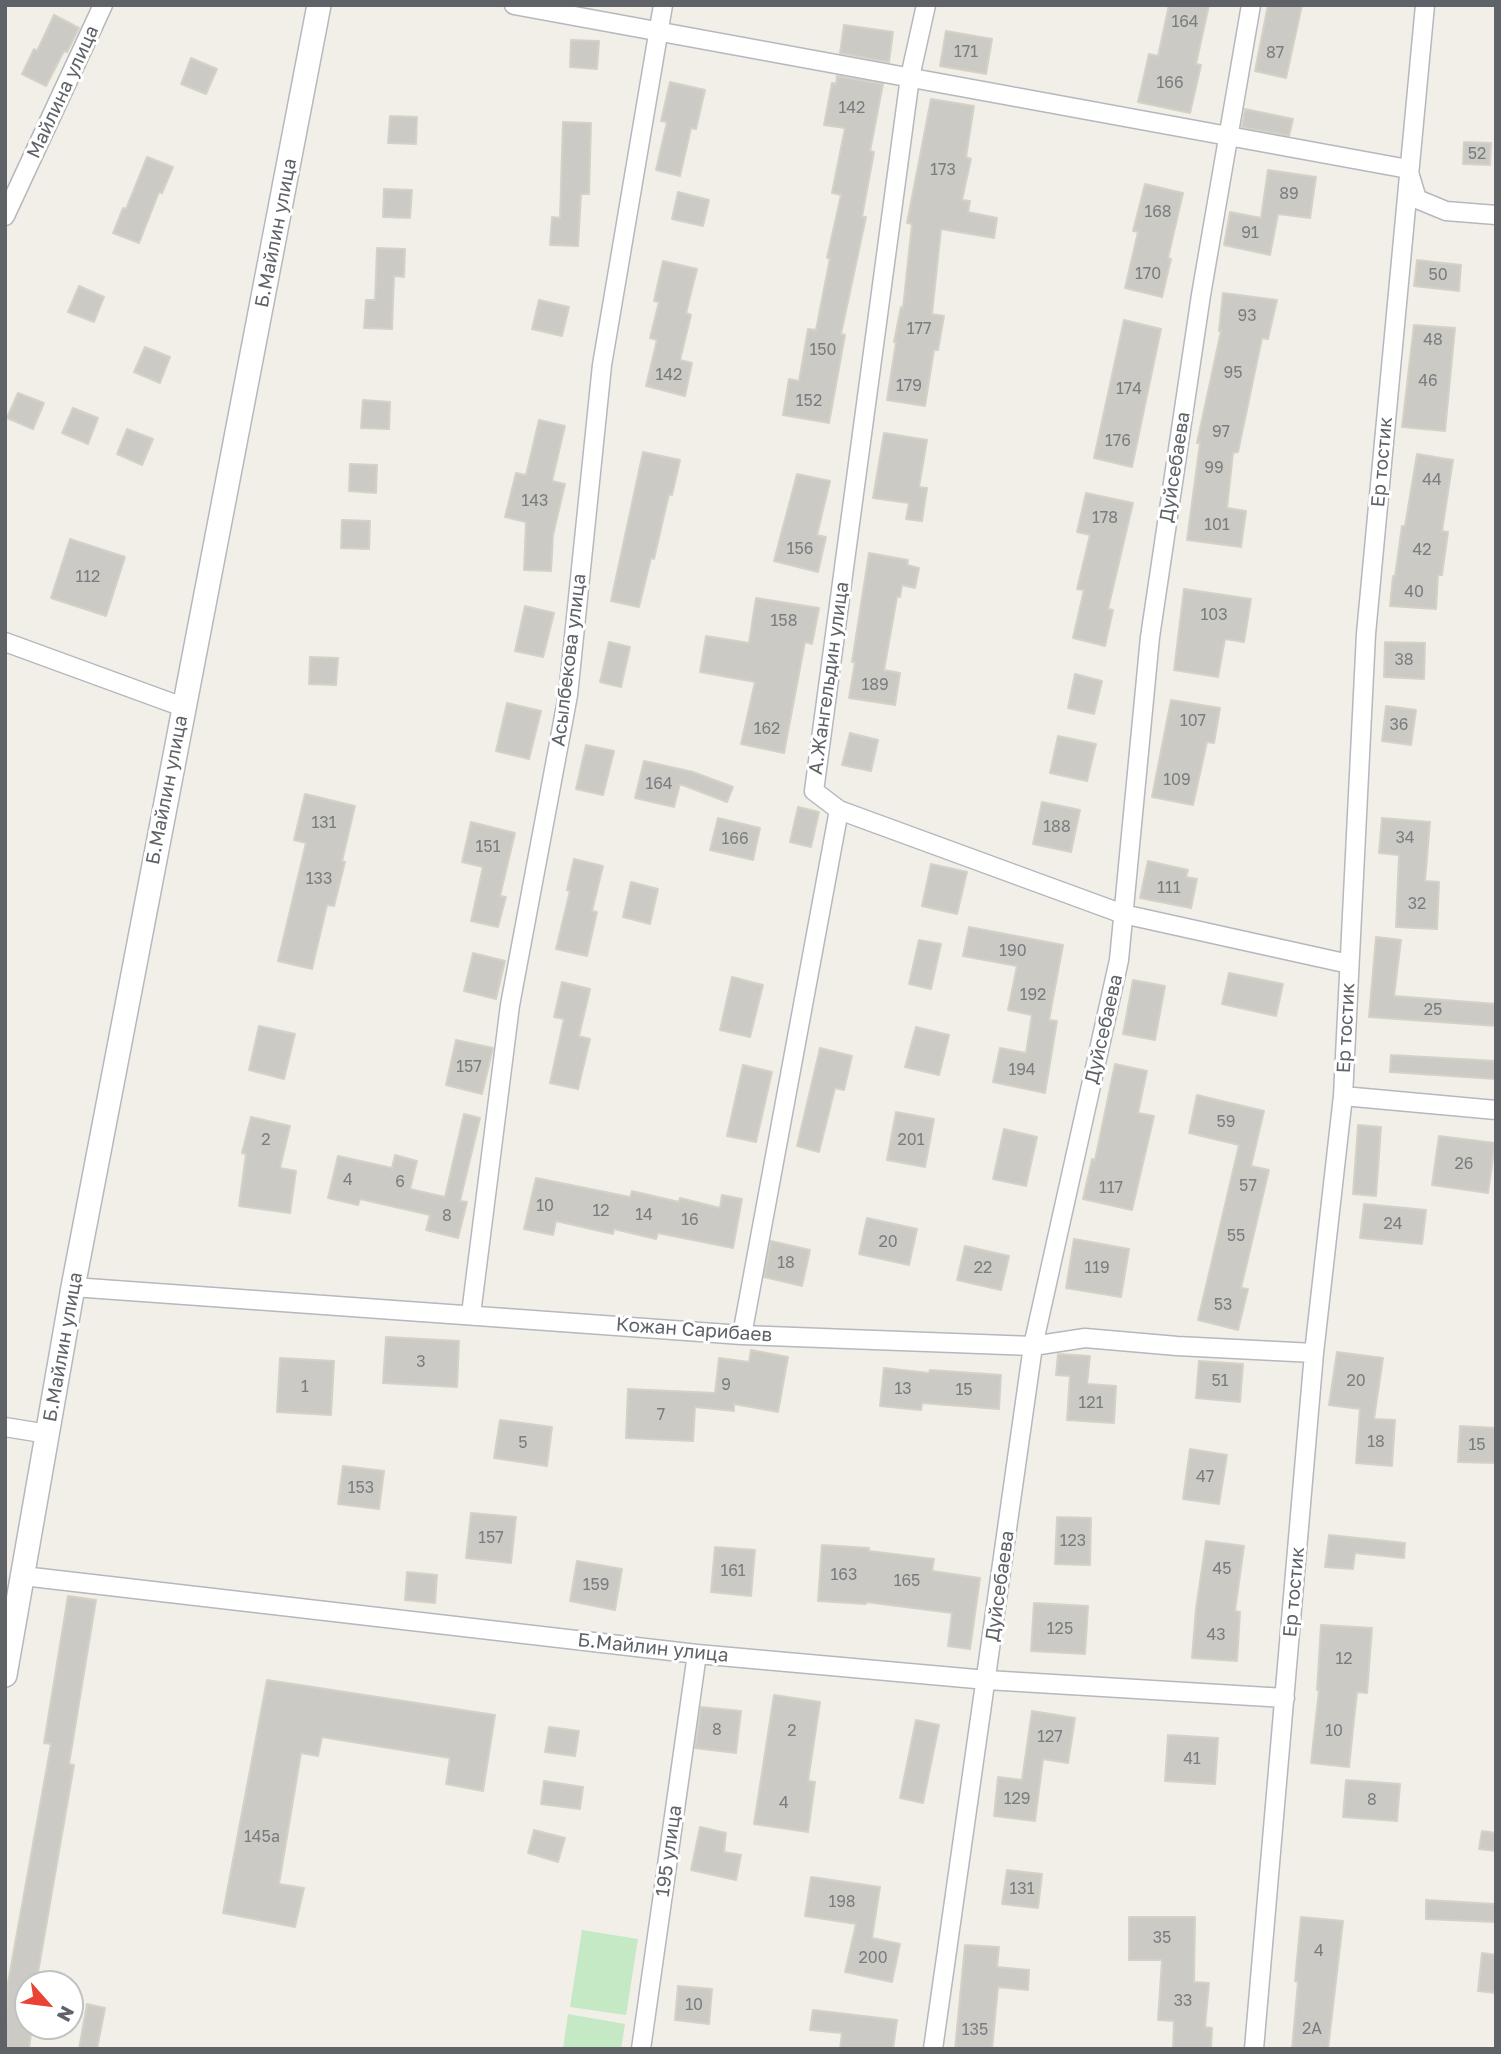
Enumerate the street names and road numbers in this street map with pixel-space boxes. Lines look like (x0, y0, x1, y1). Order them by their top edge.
street label: Майлина улица (22, 22, 104, 162)
street label: Б.Майлин улица (250, 156, 302, 310)
street label: Дуйсебаева (1155, 410, 1195, 524)
street label: Ер тостик (1367, 416, 1397, 508)
street label: Асылбекова улица (547, 572, 591, 748)
street label: А.Жангельдин улица (804, 580, 854, 776)
street label: Б.Майлин улица (141, 713, 193, 867)
street label: Дуйсебаева (1080, 972, 1128, 1086)
street label: Ер тостик (1332, 982, 1360, 1074)
street label: Б.Майлин улица (39, 1270, 87, 1424)
street label: Кожан Сарибаев (615, 1313, 773, 1347)
street label: Дуйсебаева (981, 1529, 1019, 1643)
street label: Ер тостик (1279, 1546, 1309, 1638)
street label: Б.Майлин улица (576, 1629, 730, 1667)
street label: 195 улица (651, 1804, 687, 1898)

